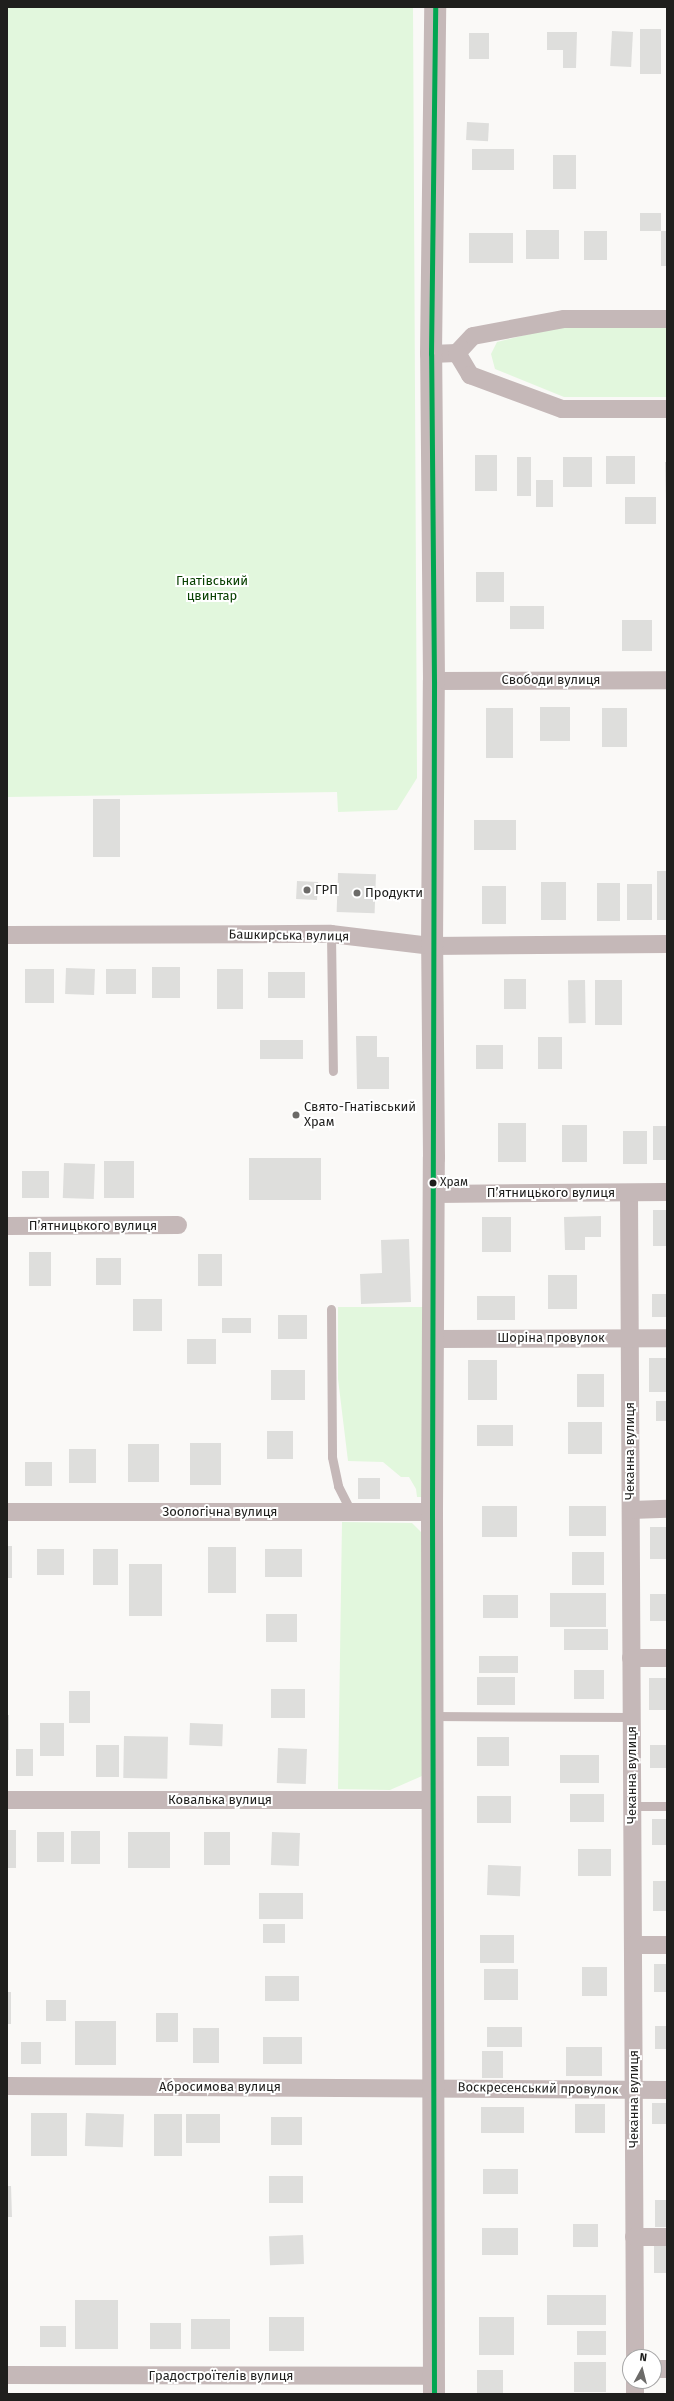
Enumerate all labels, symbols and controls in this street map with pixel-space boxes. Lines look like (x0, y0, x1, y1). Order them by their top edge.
park label: Гнатівський цвинтар (176, 574, 248, 605)
street label: Свободи вулиця (502, 672, 600, 688)
place label: ГРП (315, 882, 338, 898)
marker: ГРП (302, 885, 312, 895)
place label: Продукти (365, 885, 423, 901)
marker: Продукти (352, 888, 362, 898)
street label: Башкирська вулиця (229, 927, 349, 945)
place label: Свято-Гнатівський Храм (304, 1100, 416, 1131)
marker: Свято-Гнатівський Храм (291, 1110, 301, 1120)
place label: Храм (440, 1176, 468, 1190)
marker: Храм (428, 1178, 438, 1188)
street label: П’ятницького вулиця (487, 1185, 615, 1201)
street label: П’ятницького вулиця (29, 1218, 157, 1234)
street label: Шоріна провулок (497, 1330, 605, 1346)
street label: Чеканна вулиця (622, 1402, 638, 1500)
street label: Зоологічна вулиця (162, 1504, 278, 1520)
street label: Чеканна вулиця (624, 1726, 640, 1824)
street label: Ковалька вулиця (168, 1792, 272, 1808)
street label: Чеканна вулиця (626, 2050, 642, 2148)
street label: Абросимова вулиця (159, 2079, 281, 2095)
street label: Воскресенський провулок (457, 2080, 619, 2098)
north arrow (622, 2349, 662, 2389)
text: N (639, 2351, 648, 2364)
street label: Градостроїтелiв вулиця (148, 2368, 294, 2384)

